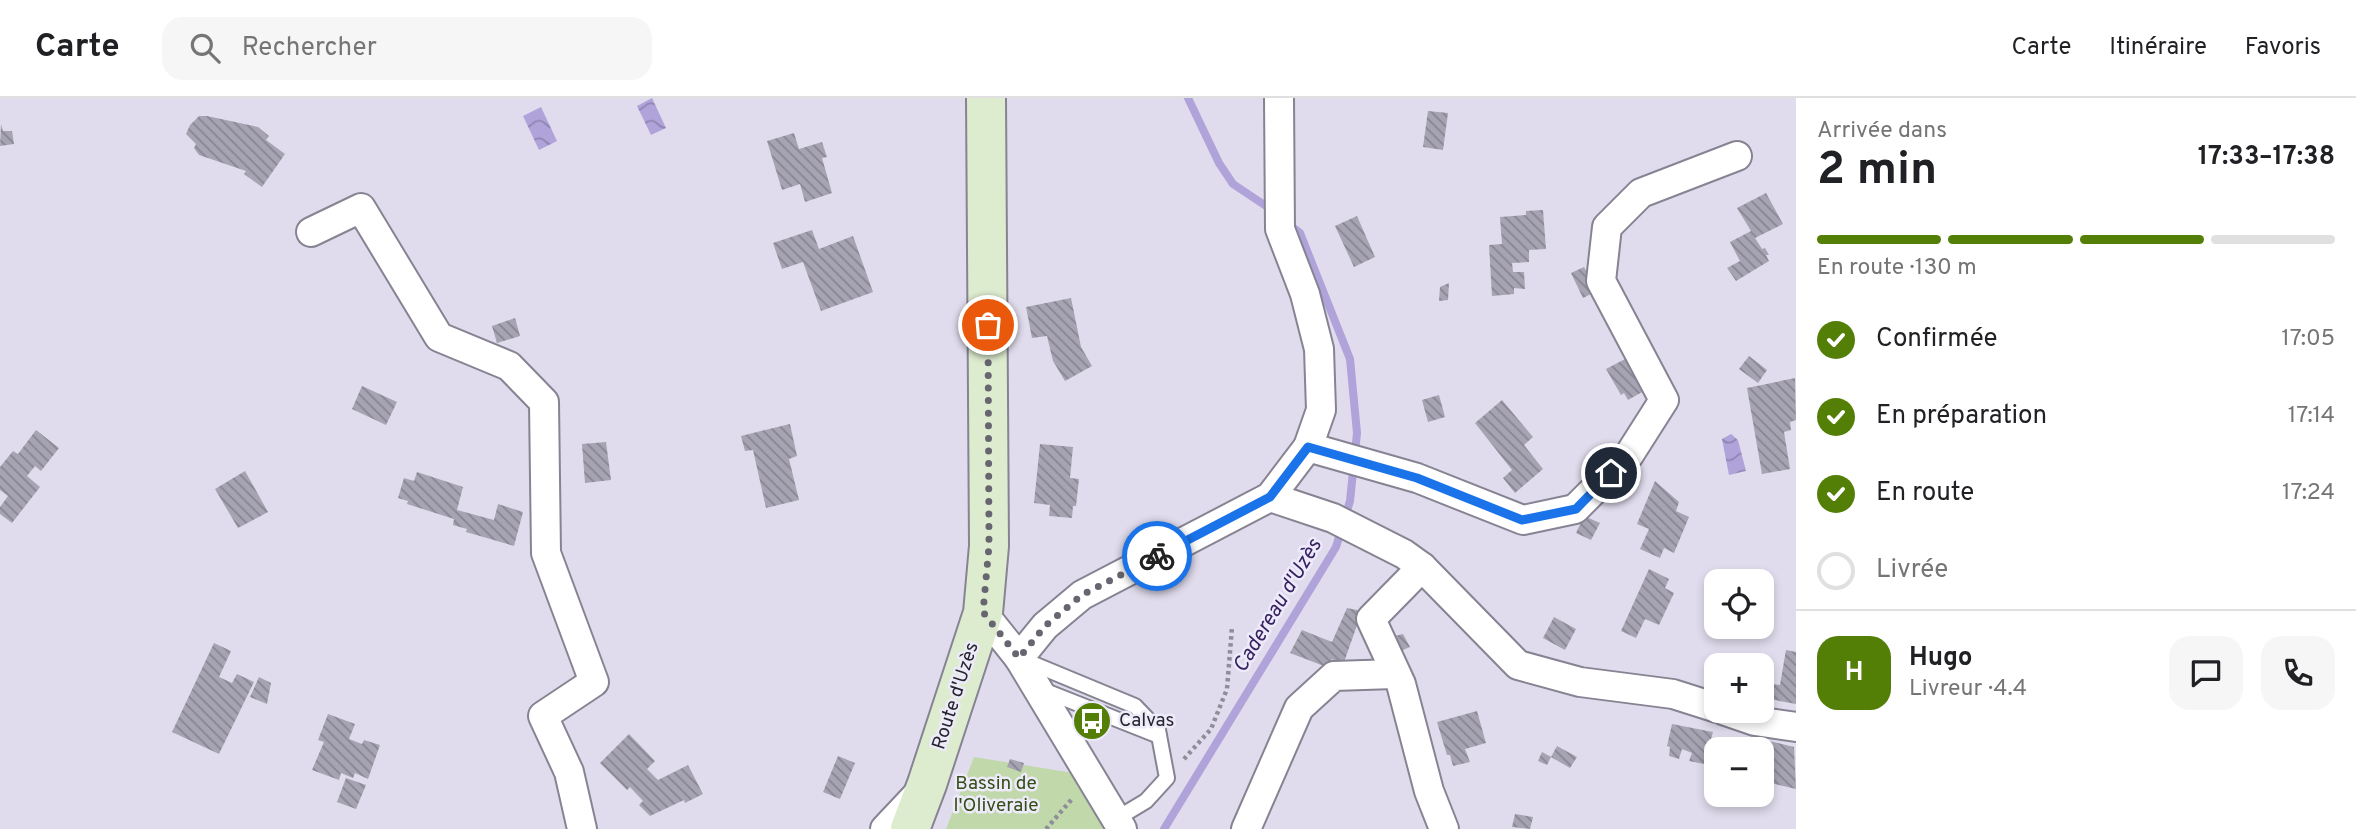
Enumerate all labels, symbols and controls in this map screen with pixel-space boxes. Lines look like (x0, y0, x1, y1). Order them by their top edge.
search box (162, 17, 652, 80)
text: Carte (35, 27, 120, 69)
icon: search (186, 29, 224, 67)
text: Rechercher (242, 32, 377, 65)
text: Carte (2011, 33, 2071, 63)
text: Itinéraire (2109, 33, 2207, 63)
text: Favoris (2245, 33, 2321, 63)
text: Arrivée dans (1817, 117, 1947, 146)
text: 17:33–17:38 (2198, 141, 2335, 174)
text: 2 min (1817, 142, 1937, 201)
text: En route · 130 m (1817, 254, 1977, 283)
pin (958, 295, 1018, 355)
icon: bag (969, 306, 1007, 344)
icon: check (1817, 321, 1855, 359)
text: Confirmée (1876, 323, 1998, 356)
text: 17:05 (2281, 325, 2335, 354)
icon: check (1817, 398, 1855, 436)
text: En préparation (1876, 400, 2047, 433)
text: 17:14 (2288, 402, 2335, 431)
pin (1581, 443, 1641, 503)
icon: home (1592, 454, 1630, 492)
icon: check (1817, 475, 1855, 513)
text: En route (1876, 477, 1974, 510)
text: 17:24 (2282, 479, 2335, 508)
courier (1122, 521, 1192, 591)
water label: Cadereau d'Uzès (1227, 534, 1329, 678)
icon: bike (1138, 537, 1176, 575)
text: Livrée (1876, 554, 1948, 587)
map controls (1704, 569, 1774, 807)
button: locate (1704, 569, 1774, 639)
button: chat (2169, 636, 2243, 710)
button: phone (2261, 636, 2335, 710)
street label: Route d'Uzès (927, 639, 985, 753)
text: Hugo (1909, 642, 1972, 675)
button: + (1704, 653, 1774, 723)
text: H (1845, 657, 1863, 690)
text: Livreur · 4.4 (1909, 675, 2027, 704)
bus stop icon: Calvas (1071, 700, 1113, 742)
place label: Calvas (1119, 709, 1175, 733)
button: − (1704, 737, 1774, 807)
park label: Bassin de l'Oliveraie (954, 772, 1038, 818)

